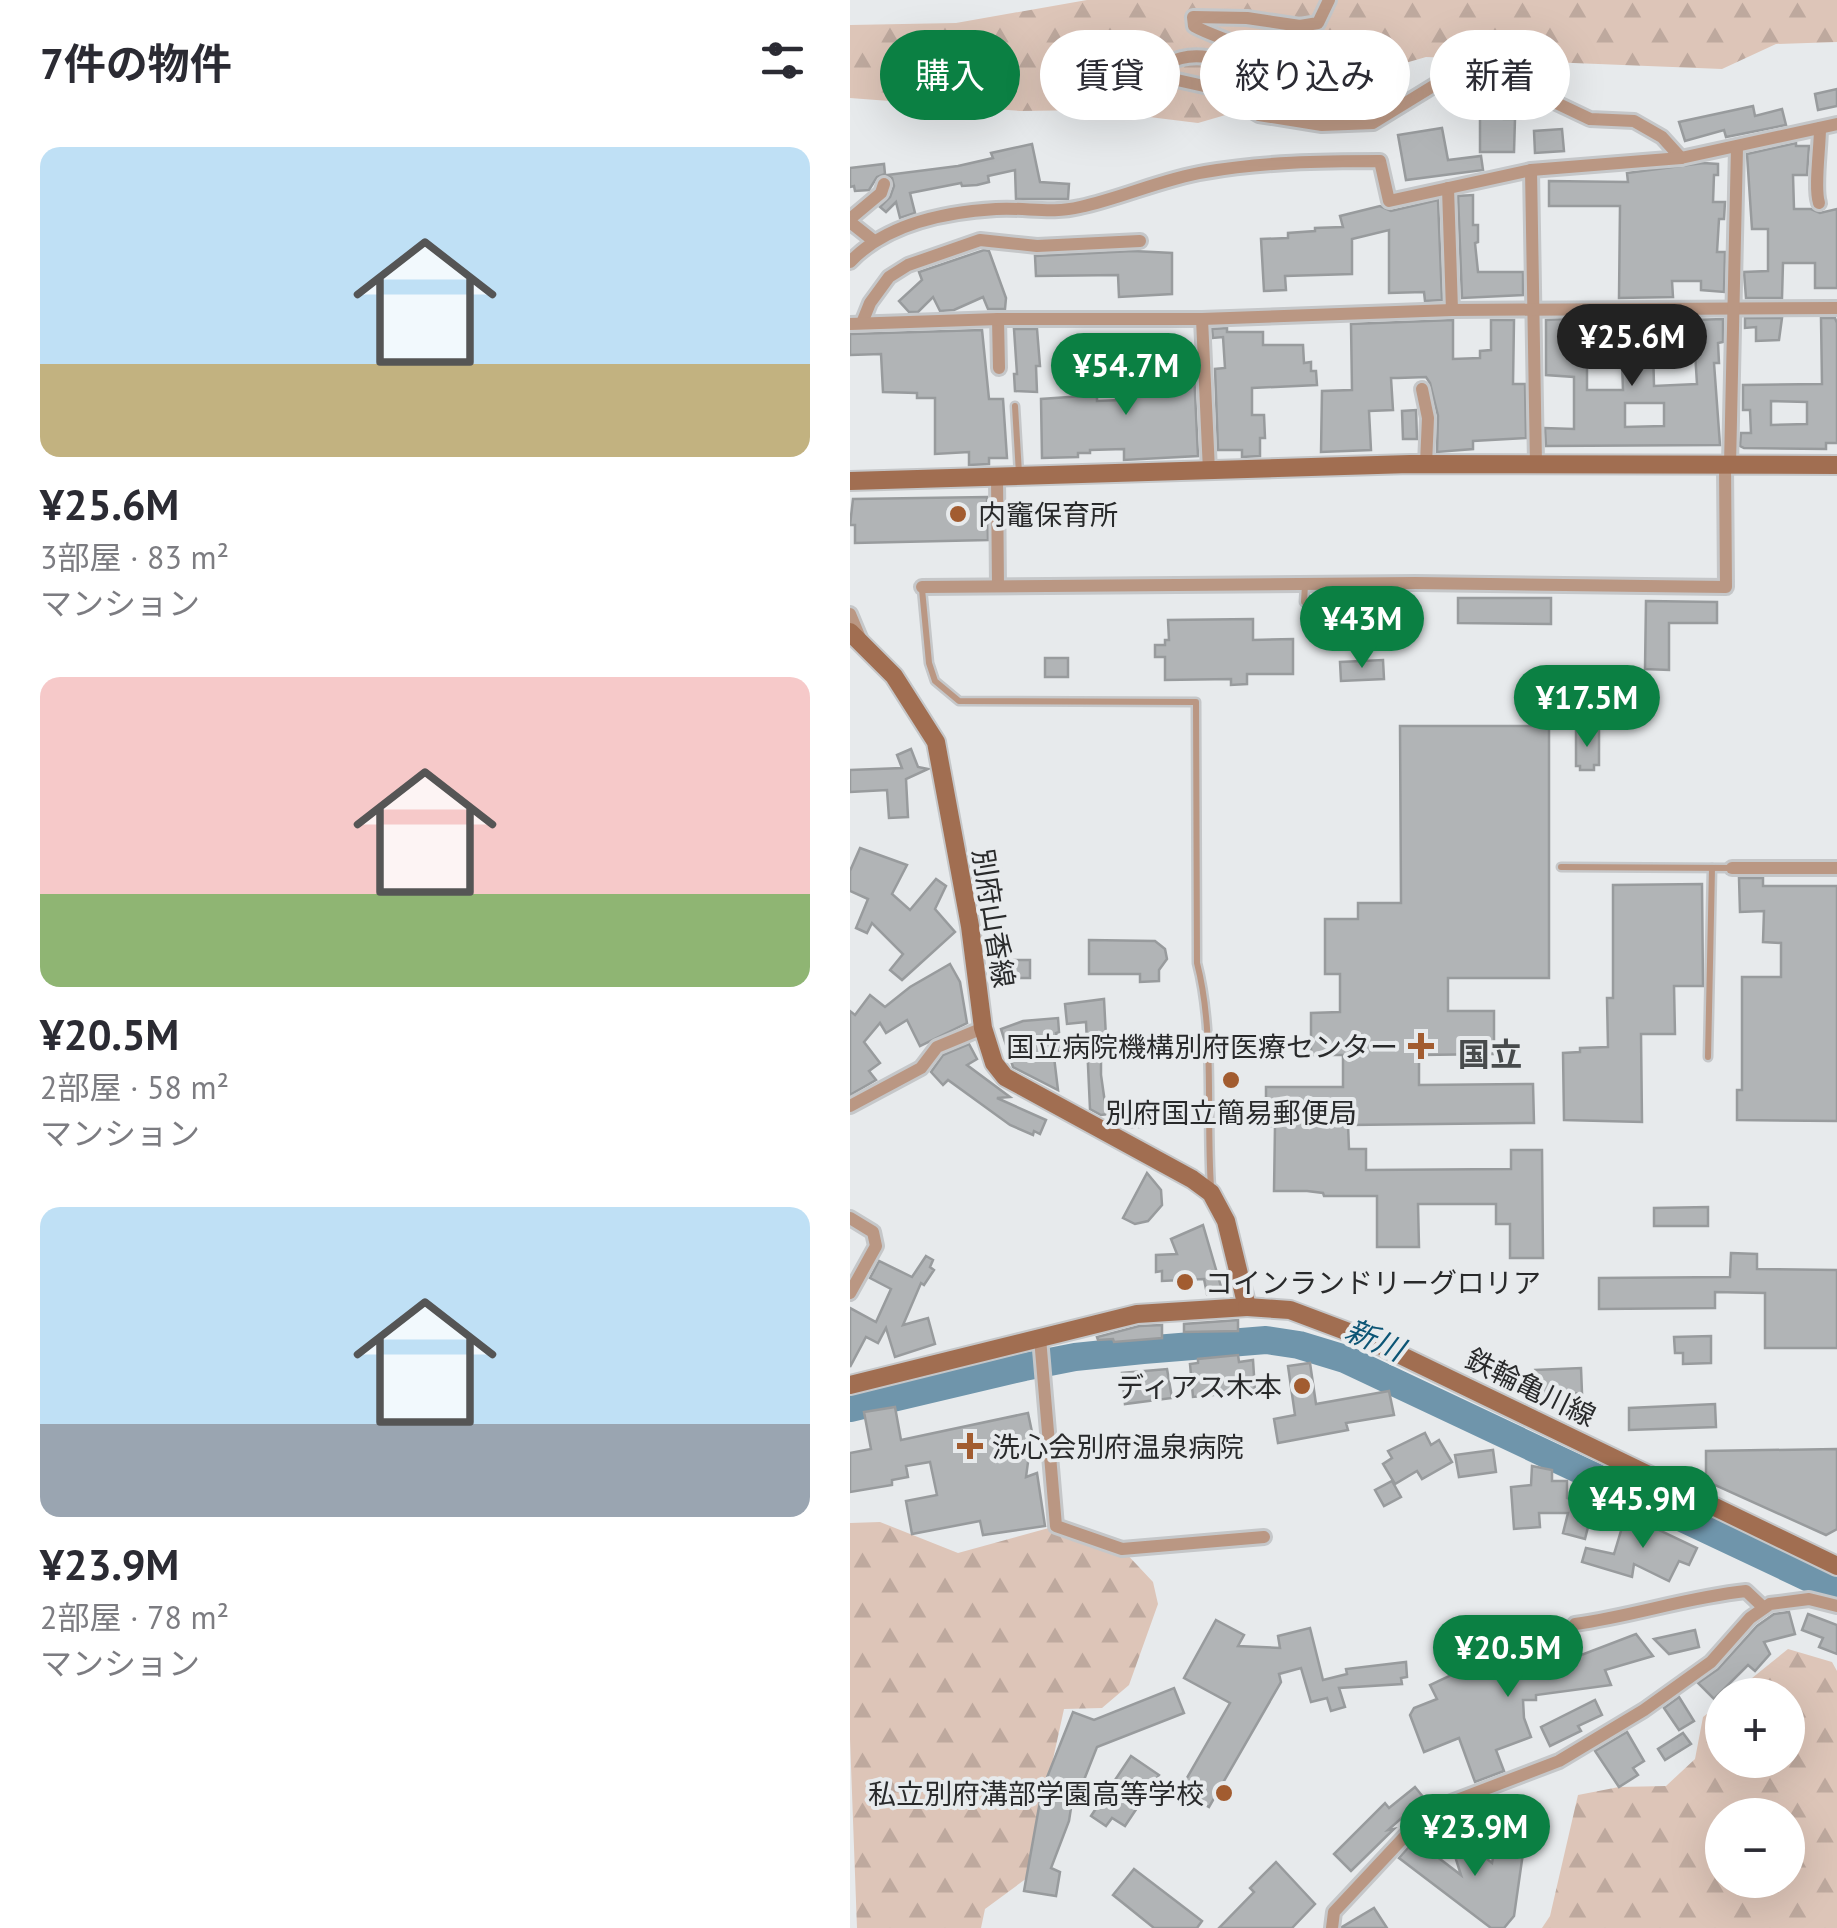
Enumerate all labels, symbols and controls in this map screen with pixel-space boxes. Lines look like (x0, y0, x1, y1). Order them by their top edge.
chip: 購入 (880, 30, 1020, 120)
chip: 賃貸 (1040, 30, 1180, 120)
chip: 絞り込み (1200, 30, 1410, 120)
chip: 新着 (1430, 30, 1570, 120)
icon: filters (755, 33, 810, 88)
text: 7件の物件 (40, 36, 232, 91)
icon: home (335, 212, 515, 392)
pin: ¥25.6M (1551, 304, 1713, 389)
text: ¥25.6M (1579, 315, 1685, 357)
pin: ¥54.7M (1045, 333, 1207, 418)
text: ¥54.7M (1073, 344, 1179, 386)
text: ¥25.6M (40, 477, 179, 532)
place label: 内竈保育所 (978, 496, 1118, 533)
marker: 内竈保育所 (947, 503, 969, 525)
text: 3部屋 · 83 m² (40, 536, 229, 578)
text: マンション (40, 582, 200, 624)
pin: ¥43M (1303, 586, 1421, 671)
text: ¥43M (1322, 597, 1402, 639)
pin: ¥17.5M (1506, 665, 1668, 750)
text: ¥17.5M (1536, 676, 1638, 718)
icon: home (335, 742, 515, 922)
street label: 別府山香線 (965, 846, 1023, 990)
text: ¥20.5M (40, 1007, 179, 1062)
place label: 国立病院機構別府医療センター (1006, 1028, 1398, 1065)
marker: 国立病院機構別府医療センター (1408, 1033, 1434, 1059)
district label: 国立 (1458, 1033, 1522, 1075)
text: 2部屋 · 58 m² (40, 1066, 229, 1108)
marker: 別府国立簡易郵便局 (1220, 1069, 1242, 1091)
place label: 別府国立簡易郵便局 (1105, 1094, 1357, 1131)
text: マンション (40, 1112, 200, 1154)
place label: コインランドリーグロリア (1205, 1264, 1541, 1301)
marker: コインランドリーグロリア (1174, 1271, 1196, 1293)
icon: home (335, 1272, 515, 1452)
water label: 新川 (1340, 1309, 1413, 1370)
street label: 鉄輪亀川線 (1460, 1340, 1602, 1434)
place label: ディアス木本 (1116, 1368, 1282, 1405)
marker: ディアス木本 (1291, 1375, 1313, 1397)
place label: 洗心会別府温泉病院 (992, 1428, 1244, 1465)
marker: 洗心会別府温泉病院 (957, 1433, 983, 1459)
pin: ¥45.9M (1562, 1466, 1724, 1551)
text: ¥45.9M (1590, 1477, 1696, 1519)
text: ¥23.9M (40, 1537, 179, 1592)
text: 2部屋 · 78 m² (40, 1596, 229, 1638)
pin: ¥20.5M (1427, 1615, 1589, 1700)
text: ¥20.5M (1455, 1626, 1561, 1668)
text: マンション (40, 1642, 200, 1684)
map controls (1705, 1678, 1805, 1898)
button: + (1705, 1678, 1805, 1778)
place label: 私立別府溝部学園高等学校 (868, 1775, 1204, 1812)
marker: 私立別府溝部学園高等学校 (1213, 1782, 1235, 1804)
pin: ¥23.9M (1394, 1794, 1556, 1879)
button: − (1705, 1798, 1805, 1898)
text: ¥23.9M (1422, 1805, 1528, 1847)

